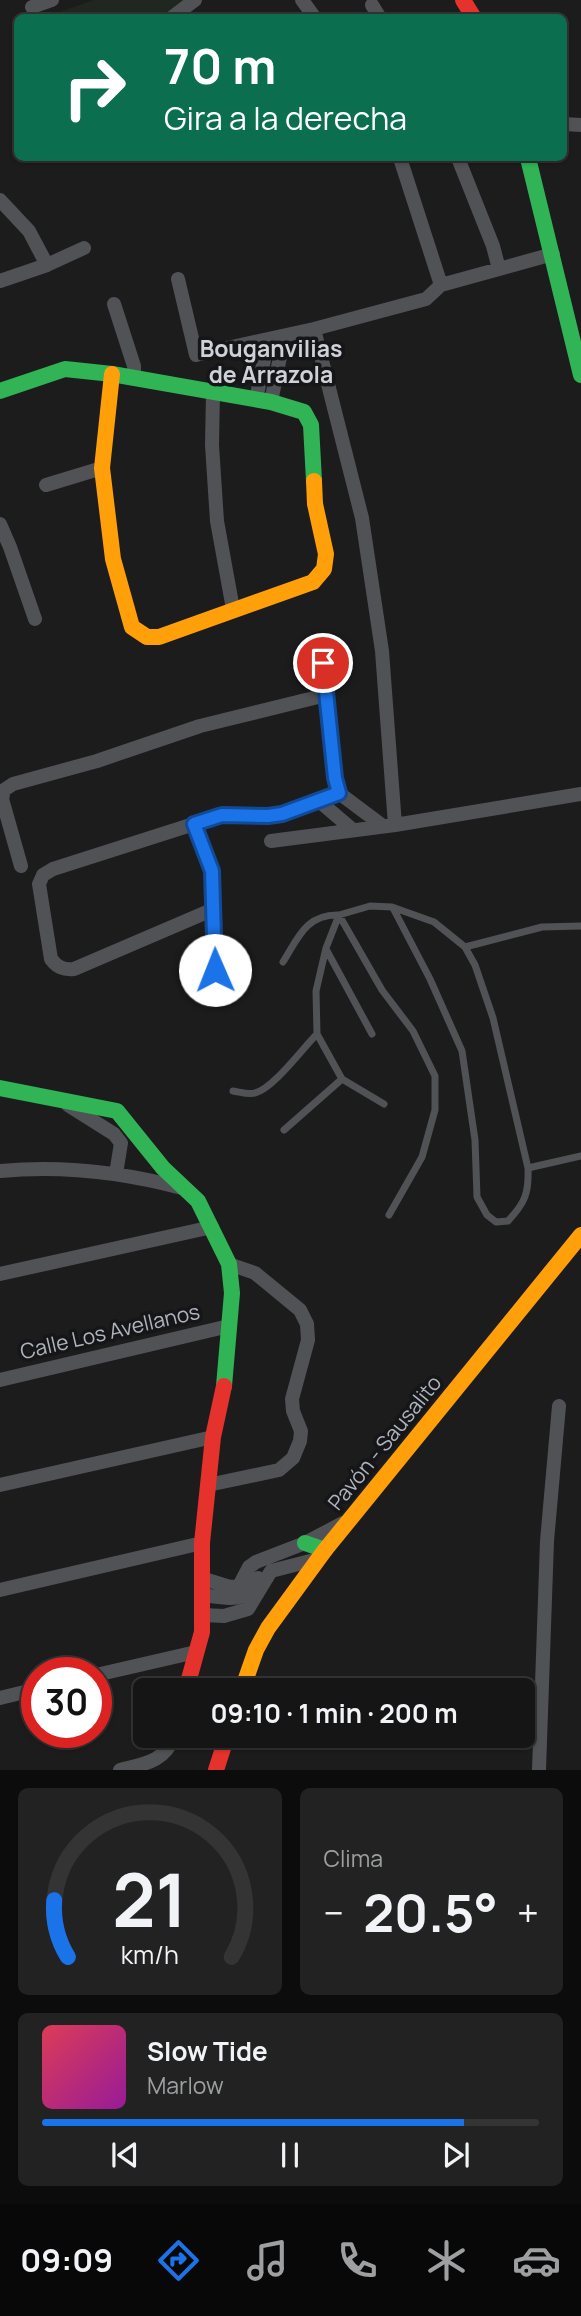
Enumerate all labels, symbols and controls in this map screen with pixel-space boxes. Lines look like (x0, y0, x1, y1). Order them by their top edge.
text: 70 m (164, 32, 276, 99)
icon: right (49, 42, 140, 133)
text: Gira a la derecha (164, 96, 407, 140)
district label: Bouganvilias de Arrazola (200, 332, 342, 390)
pin (293, 633, 353, 693)
icon: arrive (304, 644, 342, 682)
position arrow (178, 933, 252, 1007)
street label: Calle Los Avellanos (17, 1297, 202, 1365)
street label: Pavón - Sausalito (321, 1369, 447, 1516)
speed limit sign: 30 (21, 1657, 112, 1748)
text: 09:10 · 1 min · 200 m (210, 1695, 458, 1731)
text: Clima (324, 1842, 383, 1874)
text: 21 (112, 1850, 187, 1950)
text: 20.5° (363, 1877, 498, 1948)
text: − (324, 1886, 344, 1938)
text: + (517, 1886, 539, 1938)
text: km/h (121, 1937, 179, 1972)
text: Slow Tide (147, 2033, 268, 2069)
text: Marlow (147, 2069, 224, 2101)
icon: previous (106, 2136, 144, 2174)
icon: pause (271, 2136, 309, 2174)
icon: next (437, 2136, 475, 2174)
icon: directions (154, 2236, 203, 2285)
icon: music (243, 2236, 292, 2285)
icon: phone (333, 2236, 382, 2285)
icon: climate (422, 2236, 471, 2285)
icon: car (512, 2236, 561, 2285)
text: 09:09 (20, 2238, 113, 2282)

